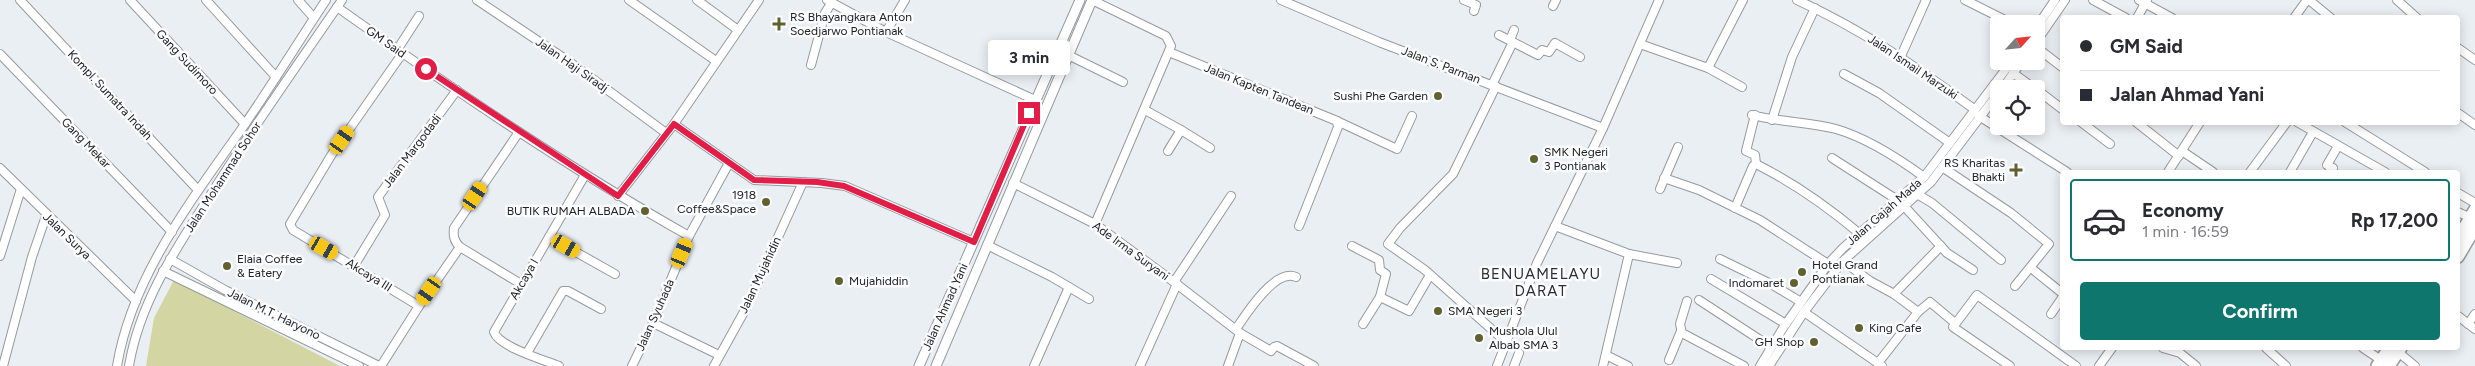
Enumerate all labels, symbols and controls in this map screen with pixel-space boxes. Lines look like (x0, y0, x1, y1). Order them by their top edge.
place label: RS Bhayangkara Anton Soedjarwo Pontianak (790, 10, 912, 38)
north arrow (1990, 15, 2045, 70)
map controls (1990, 15, 2045, 135)
marker: RS Bhayangkara Anton Soedjarwo Pontianak (772, 17, 786, 31)
street label: GM Said (363, 23, 409, 61)
street label: Gang Sudimoro (153, 27, 221, 98)
street label: Jalan Ismail Marzuki (1865, 32, 1961, 102)
street label: Jalan Haji Siradj (533, 35, 611, 95)
text: GM Said (2110, 35, 2183, 58)
callout: 3 min (988, 41, 1070, 76)
street label: Jalan S. Parman (1399, 43, 1483, 87)
street label: Kompl. Sumatra Indah (65, 47, 155, 143)
text: 3 min (1009, 48, 1049, 67)
route start (415, 58, 437, 80)
street label: Jalan Kapten Tandean (1202, 61, 1316, 118)
button: locate (1990, 80, 2045, 135)
text: Jalan Ahmad Yani (2110, 83, 2264, 106)
place label: Sushi Phe Garden (1333, 89, 1428, 103)
marker: Sushi Phe Garden (1432, 90, 1444, 102)
route end (1018, 102, 1040, 124)
street label: Jalan Margodadi (380, 112, 444, 190)
street label: Gang Mekar (59, 115, 113, 171)
street label: Jalan Mohammad Sohor (182, 119, 264, 235)
car (327, 123, 356, 157)
place label: SMK Negeri 3 Pontianak (1544, 145, 1608, 173)
marker: SMK Negeri 3 Pontianak (1528, 153, 1540, 165)
place label: RS Kharitas Bhakti (1944, 156, 2005, 184)
marker: RS Kharitas Bhakti (2009, 163, 2023, 177)
street label: Jalan Gajah Mada (1844, 176, 1924, 248)
car (460, 179, 489, 213)
place label: 1918 Coffee&Space (677, 188, 756, 216)
marker: 1918 Coffee&Space (760, 196, 772, 208)
icon: car (2082, 198, 2127, 243)
text: Economy (2142, 199, 2224, 222)
place label: BUTIK RUMAH ALBADA (507, 204, 635, 218)
marker: BUTIK RUMAH ALBADA (639, 205, 651, 217)
text: Rp 17,200 (2351, 209, 2438, 232)
street label: Jalan Surya (40, 210, 94, 262)
street label: Ade Irma Suryani (1090, 219, 1172, 283)
text: 1 min · 16:59 (2142, 222, 2229, 241)
car (549, 232, 582, 260)
car (307, 234, 340, 262)
street label: Jalan Mujahidin (736, 234, 784, 316)
car (669, 236, 694, 270)
place label: Elaia Coffee & Eatery (237, 252, 303, 280)
street label: Akcaya III (344, 255, 394, 295)
street label: Akcaya I (507, 256, 541, 302)
place label: Hotel Grand Pontianak (1812, 258, 1878, 286)
marker: Elaia Coffee & Eatery (221, 260, 233, 272)
street label: Jalan Ahmad Yani (919, 261, 971, 353)
district label: BENUAMELAYU DARAT (1481, 265, 1601, 300)
marker: Hotel Grand Pontianak (1796, 266, 1808, 278)
car (414, 274, 443, 308)
place label: Mujahiddin (849, 274, 909, 288)
marker: Mujahiddin (833, 275, 845, 287)
place label: Indomaret (1729, 276, 1784, 290)
street label: Jalan Syuhada (633, 277, 677, 353)
marker: Indomaret (1788, 277, 1800, 289)
button: Confirm (2080, 282, 2440, 340)
street label: Jalan M.T. Haryono (225, 285, 323, 343)
place label: SMA Negeri 3 (1448, 304, 1522, 318)
marker: SMA Negeri 3 (1432, 305, 1444, 317)
place label: King Cafe (1869, 321, 1922, 335)
marker: King Cafe (1853, 322, 1865, 334)
place label: Mushola Ulul Albab SMA 3 (1489, 324, 1558, 352)
marker: Mushola Ulul Albab SMA 3 (1473, 332, 1485, 344)
place label: GH Shop (1755, 335, 1804, 349)
marker: GH Shop (1808, 336, 1820, 348)

